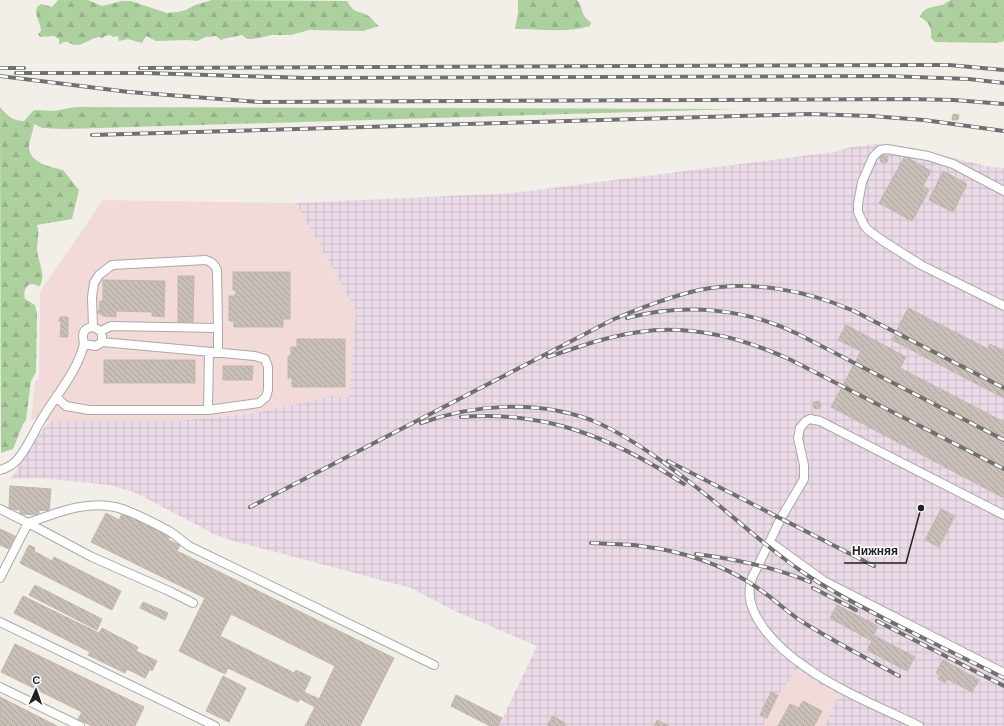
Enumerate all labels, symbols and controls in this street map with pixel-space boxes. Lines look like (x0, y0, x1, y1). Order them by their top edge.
callout: Нижняя (844, 539, 906, 563)
text: Нижняя (852, 544, 898, 558)
north arrow (16, 670, 56, 710)
text: С (32, 674, 41, 686)

